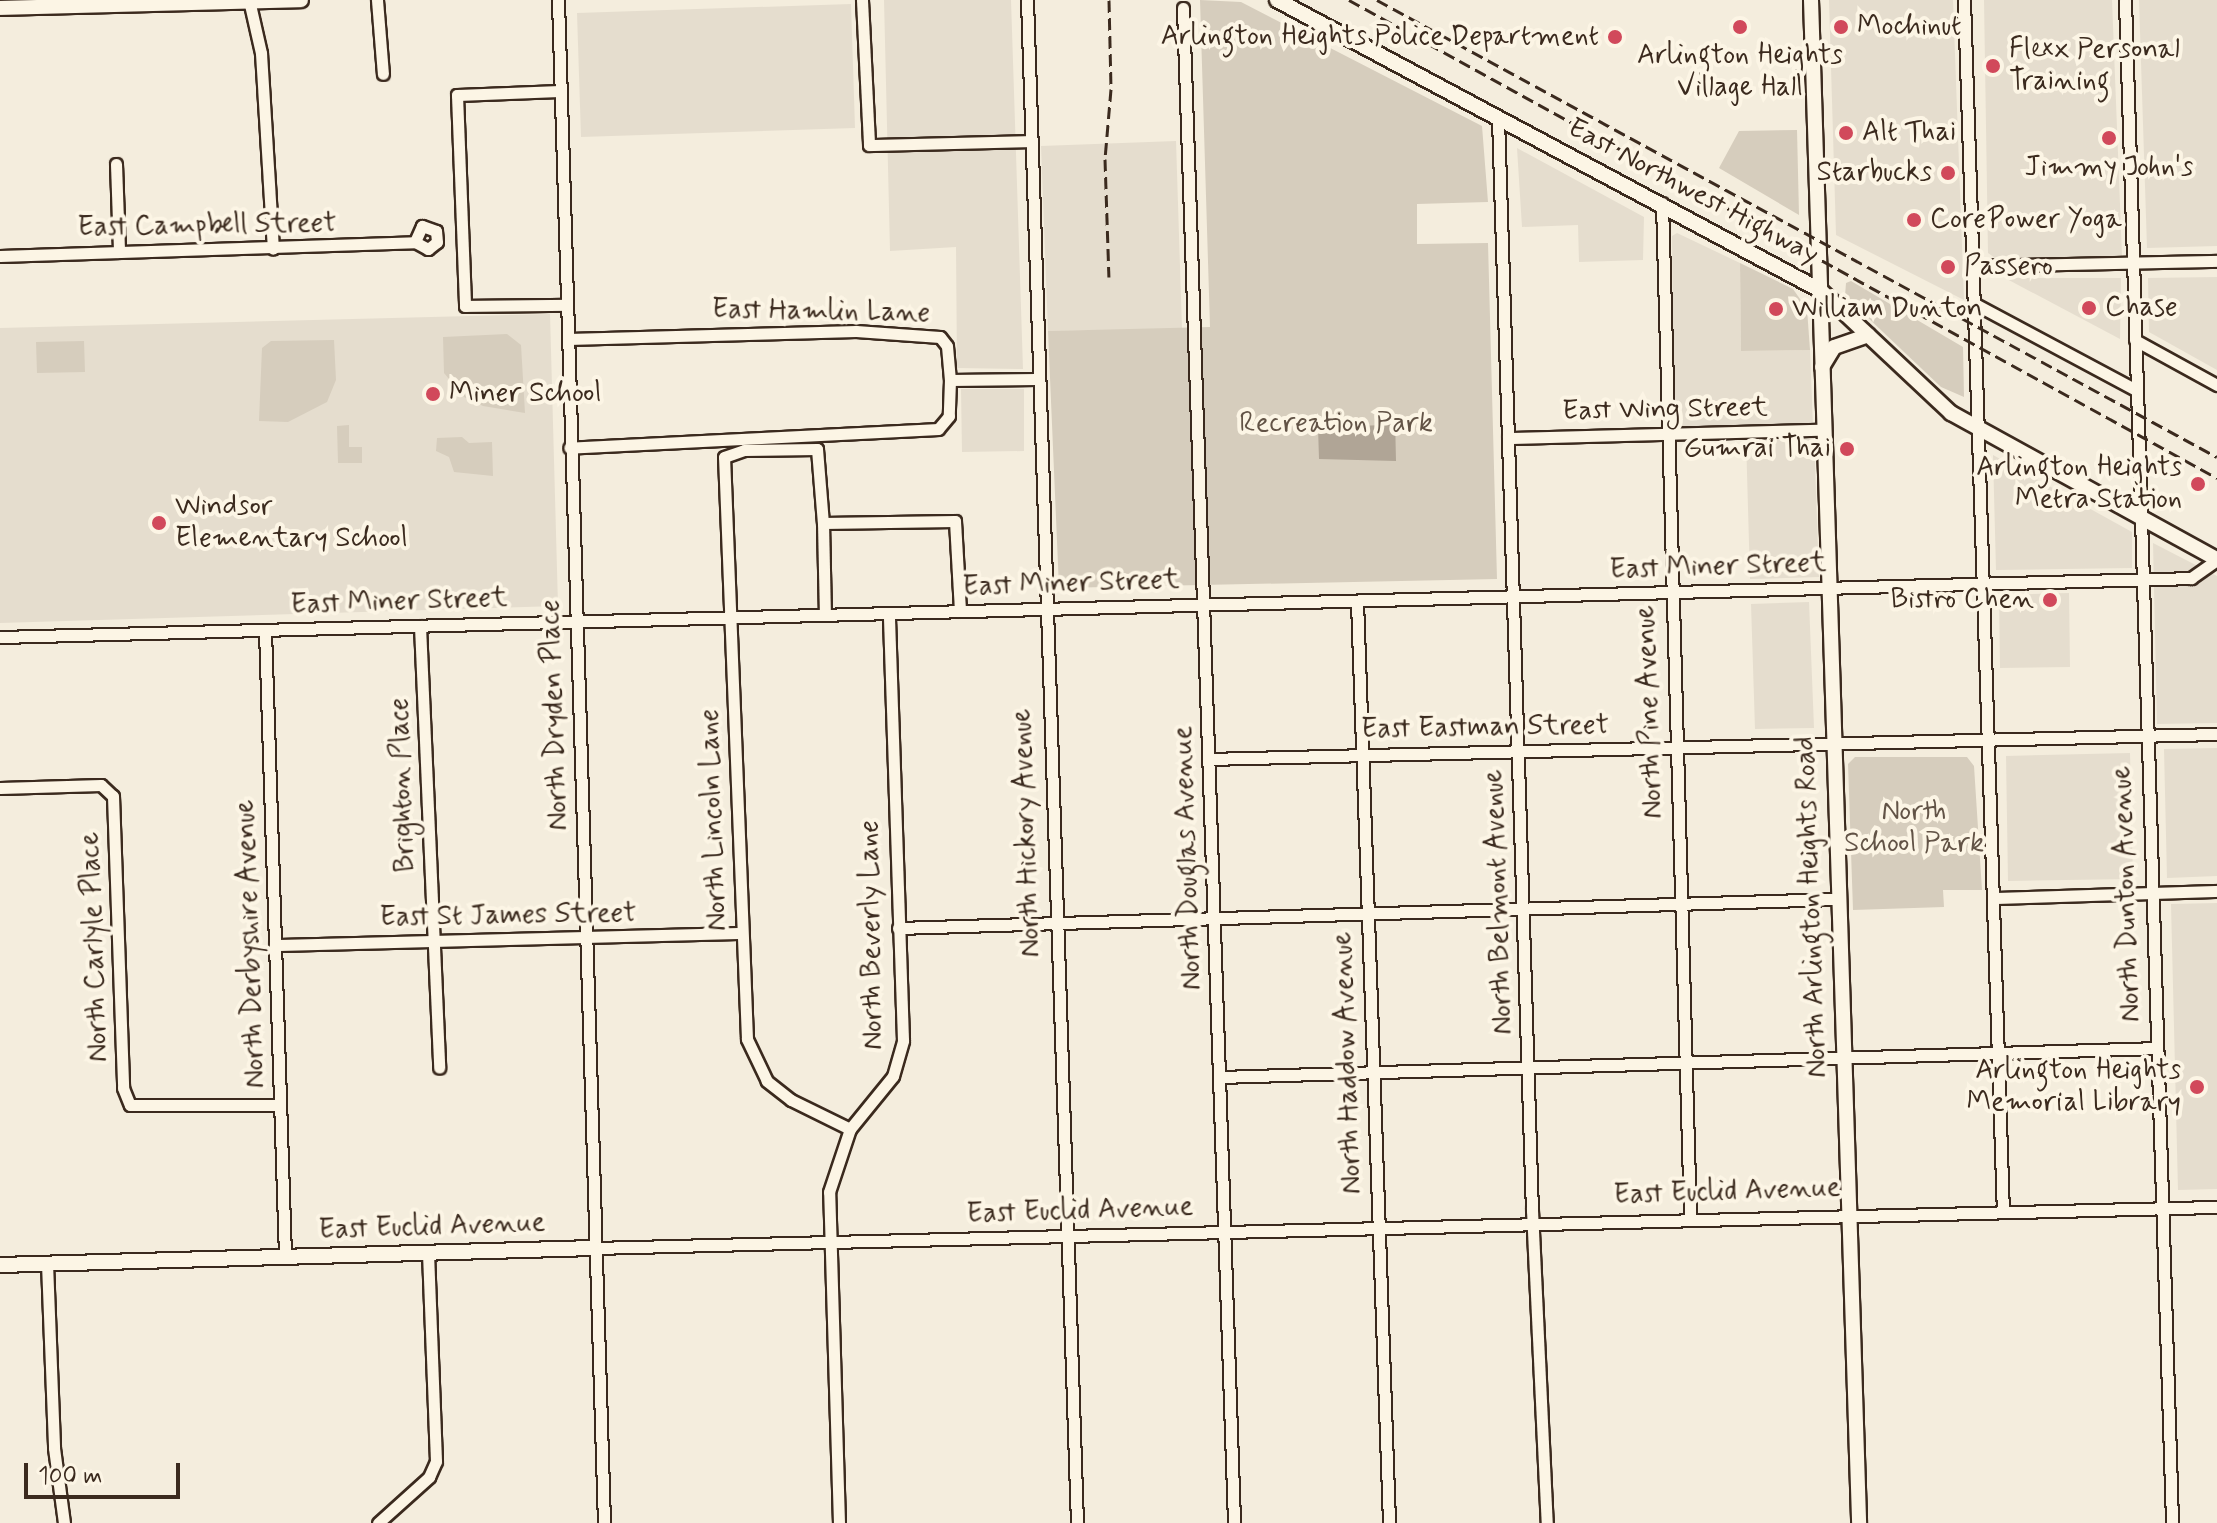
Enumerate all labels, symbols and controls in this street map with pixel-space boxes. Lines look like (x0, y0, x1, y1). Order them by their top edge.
place label: Mochinut (1857, 10, 1962, 44)
marker: Arlington Heights Village Hall (1731, 18, 1749, 36)
marker: Mochinut (1832, 18, 1850, 36)
place label: Arlington Heights Police Department (1146, 20, 1599, 54)
marker: Arlington Heights Police Department (1606, 28, 1624, 46)
place label: Flexx Personal Training (2009, 33, 2177, 99)
place label: Arlington Heights Village Hall (1636, 39, 1844, 105)
marker: Flexx Personal Training (1984, 57, 2002, 75)
street label: East Northwest Highway (1562, 112, 1824, 272)
place label: Alt Thai (1862, 116, 1955, 150)
marker: Alt Thai (1837, 124, 1855, 142)
marker: Jimmy John's (2100, 129, 2118, 147)
place label: Jimmy John's (2018, 151, 2200, 185)
place label: Starbucks (1817, 156, 1932, 190)
marker: Starbucks (1939, 164, 1957, 182)
place label: CorePower Yoga (1930, 203, 2123, 237)
street label: East Campbell Street (78, 207, 336, 245)
marker: CorePower Yoga (1905, 211, 1923, 229)
place label: Passero (1964, 250, 2053, 284)
marker: Passero (1939, 258, 1957, 276)
place label: Chase (2105, 291, 2178, 325)
place label: William Dunton (1792, 292, 1976, 326)
street label: East Hamlin Lane (714, 293, 928, 331)
marker: Chase (2080, 299, 2098, 317)
marker: William Dunton (1767, 300, 1785, 318)
place label: Miner School (449, 377, 601, 411)
marker: Miner School (424, 385, 442, 403)
street label: East Wing Street (1562, 391, 1768, 429)
park label: Recreation Park (1240, 407, 1432, 441)
place label: Gumrai Thai (1683, 432, 1831, 466)
marker: Gumrai Thai (1838, 440, 1856, 458)
place label: Arlington Heights Metra Station (1974, 451, 2182, 517)
marker: Arlington Heights Metra Station (2189, 475, 2207, 493)
place label: Windsor Elementary School (175, 490, 408, 556)
marker: Windsor Elementary School (150, 514, 168, 532)
street label: East Miner Street (1609, 546, 1827, 588)
street label: East Miner Street (962, 563, 1180, 605)
street label: East Miner Street (290, 581, 508, 623)
place label: Bistro Chen (1890, 583, 2034, 617)
marker: Bistro Chen (2041, 591, 2059, 609)
street label: North Dryden Place (534, 601, 576, 829)
street label: North Pine Avenue (1629, 602, 1671, 822)
street label: Brighton Place (383, 697, 423, 873)
street label: North Hickory Avenue (1006, 705, 1048, 961)
street label: North Lincoln Lane (693, 707, 735, 933)
street label: East Eastman Street (1361, 709, 1609, 747)
street label: North Douglas Avenue (1167, 729, 1209, 987)
street label: North Arlington Heights Road (1789, 734, 1835, 1080)
street label: North Belmont Avenue (1477, 765, 1521, 1039)
street label: North Dunton Avenue (2106, 767, 2148, 1021)
park label: North School Park (1846, 795, 1982, 861)
street label: North Derbyshire Avenue (229, 797, 273, 1091)
street label: North Beverly Lane (853, 819, 891, 1051)
street label: North Carlyle Place (74, 833, 116, 1061)
street label: East St James Street (378, 897, 638, 935)
street label: North Haddow Avenue (1327, 933, 1369, 1193)
place label: Arlington Heights Memorial Library (1963, 1054, 2181, 1120)
marker: Arlington Heights Memorial Library (2188, 1078, 2206, 1096)
street label: East Euclid Avenue (1617, 1171, 1837, 1213)
street label: East Euclid Avenue (970, 1190, 1190, 1232)
street label: East Euclid Avenue (322, 1206, 542, 1248)
scale bar (28, 1447, 184, 1497)
text: 100 m (38, 1461, 102, 1492)

